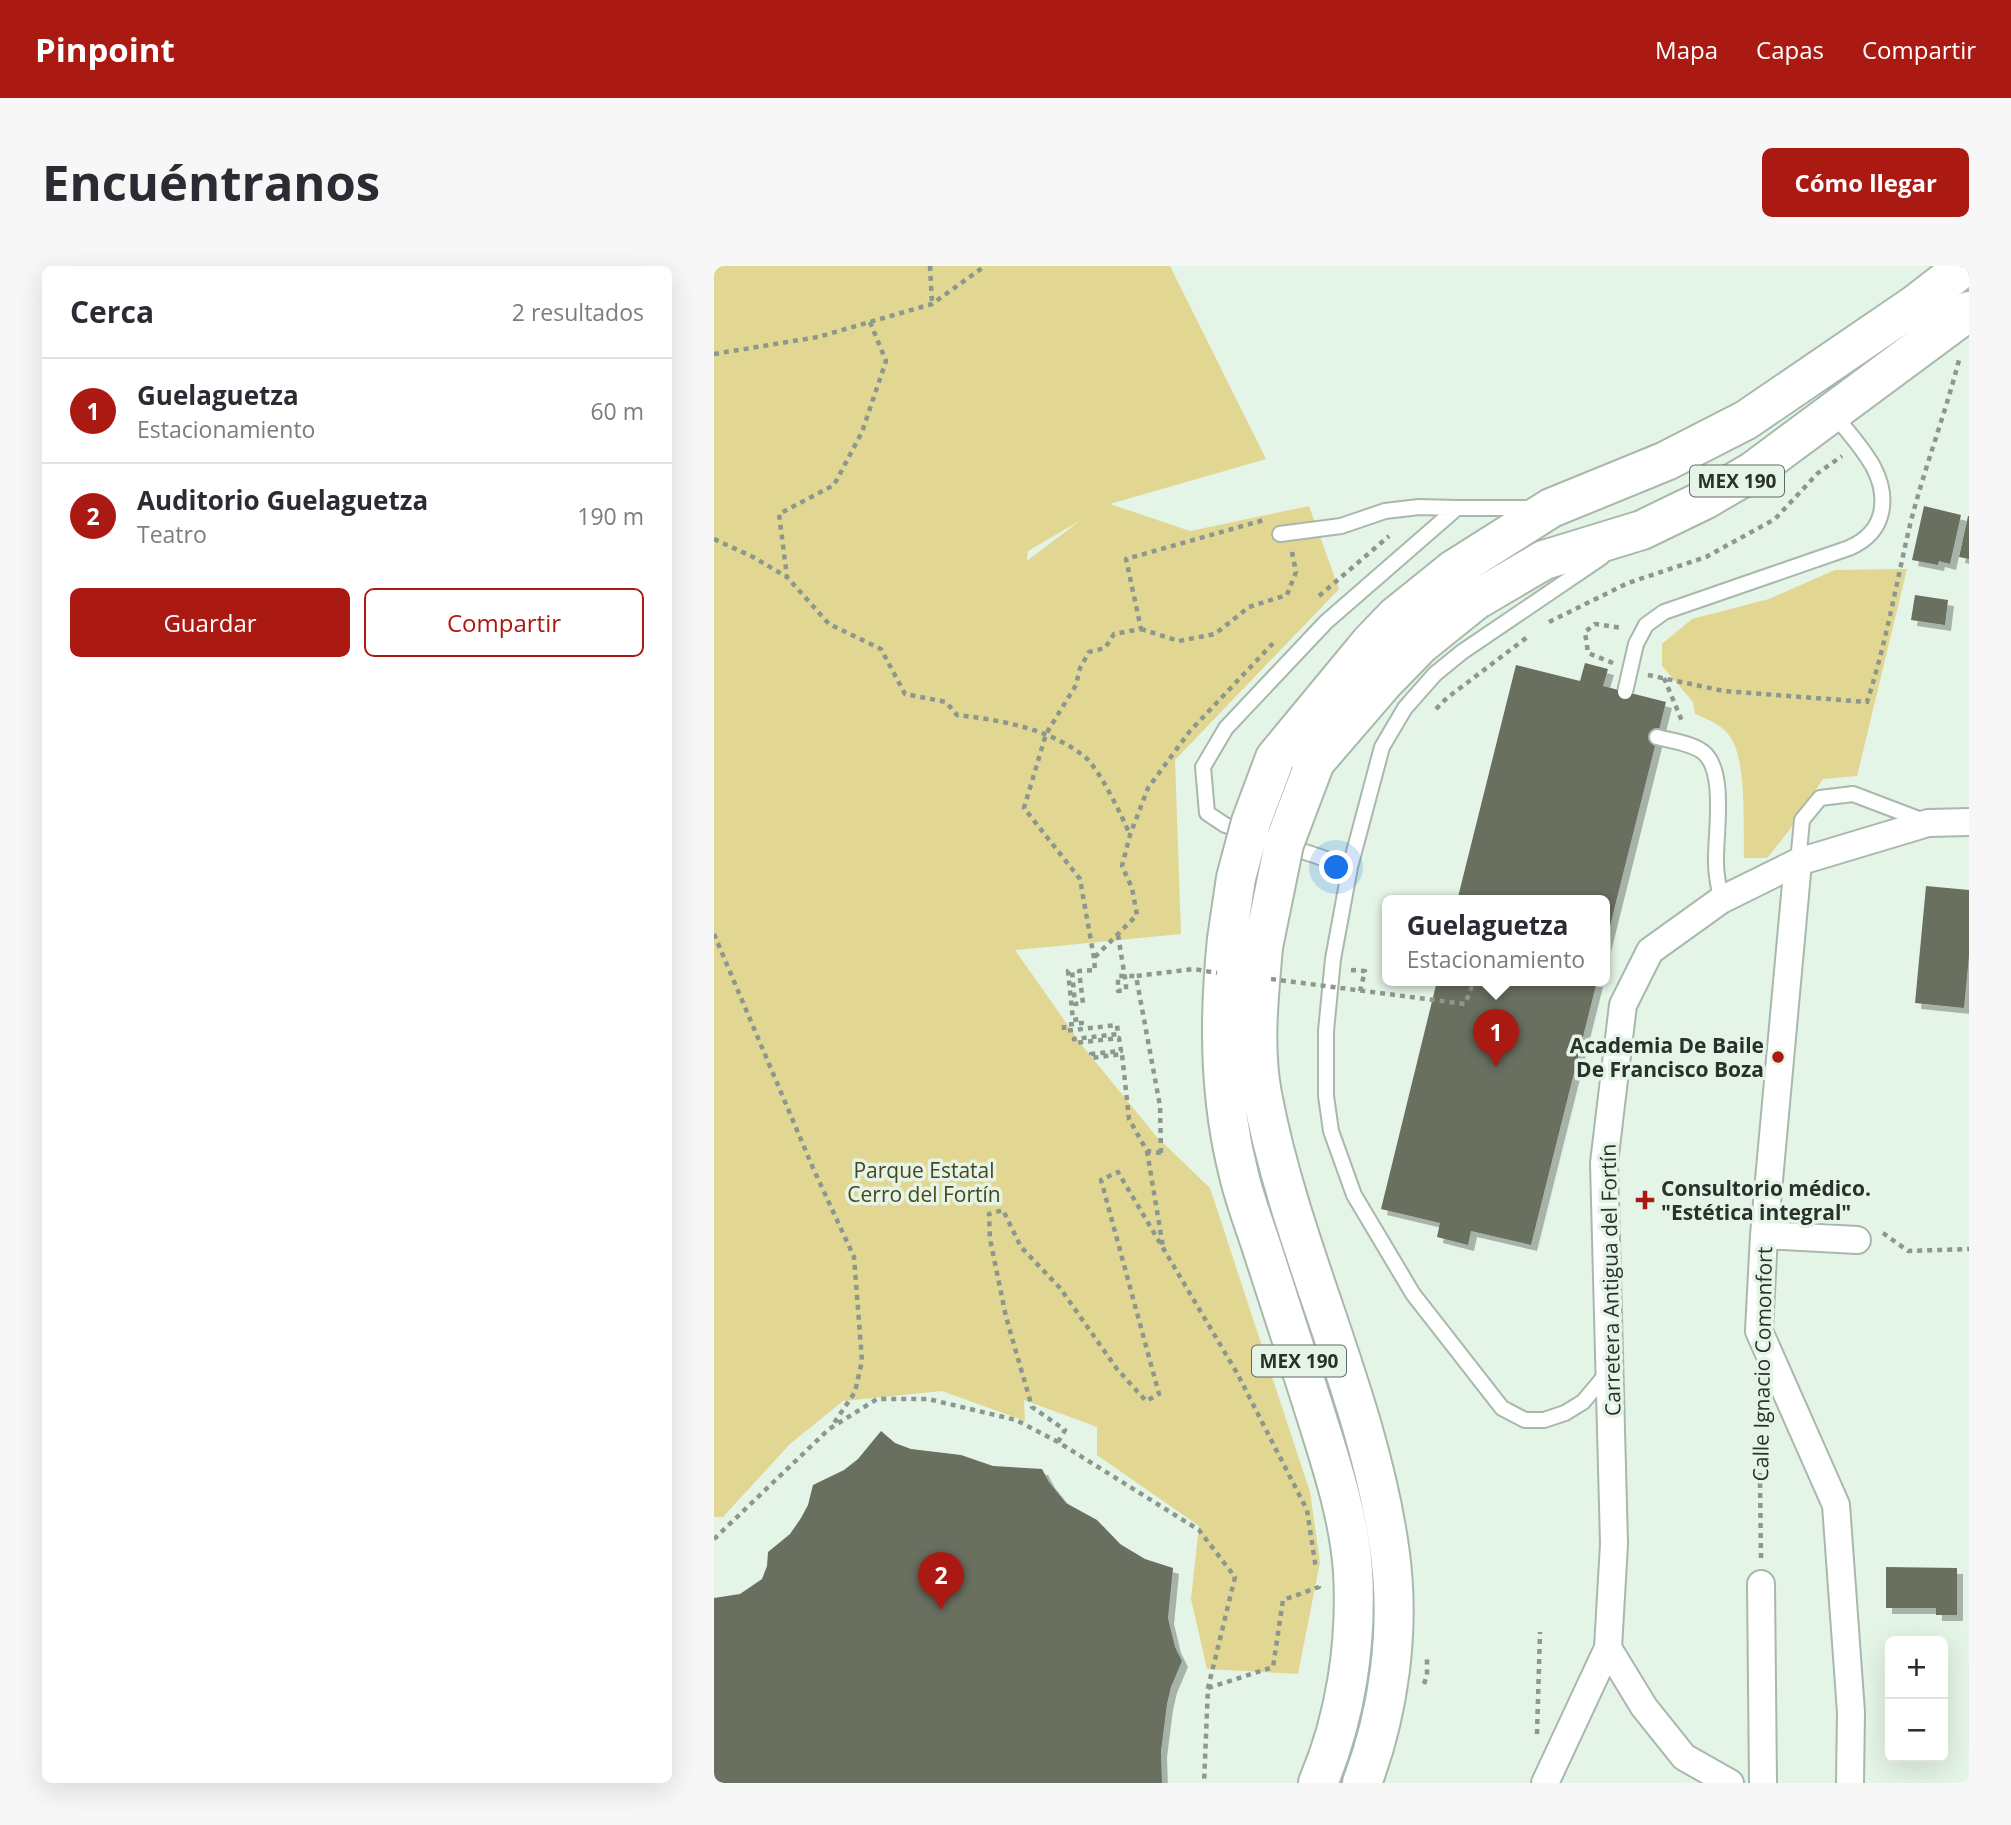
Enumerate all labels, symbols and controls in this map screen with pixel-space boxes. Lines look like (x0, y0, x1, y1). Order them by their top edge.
text: Pinpoint (35, 27, 175, 72)
text: Mapa (1655, 33, 1718, 66)
text: Capas (1756, 33, 1824, 66)
text: Compartir (1862, 33, 1976, 66)
button: Cómo llegar (1762, 148, 1969, 217)
text: Encuéntranos (42, 149, 380, 215)
text: Cerca (70, 291, 154, 332)
text: 2 resultados (512, 296, 644, 328)
text: Guelaguetza (137, 377, 299, 413)
text: 1 (86, 395, 100, 427)
text: 60 m (590, 395, 644, 427)
text: Estacionamiento (137, 413, 315, 445)
road number: MEX 190 (1690, 466, 1784, 496)
text: Auditorio Guelaguetza (137, 482, 428, 518)
text: 2 (86, 500, 100, 532)
text: 190 m (577, 500, 644, 532)
text: Teatro (137, 518, 207, 550)
button: Guardar (70, 588, 350, 657)
button: Compartir (364, 588, 644, 657)
your location (1319, 850, 1353, 884)
popup (1382, 895, 1610, 986)
text: Guelaguetza (1407, 907, 1569, 943)
text: Estacionamiento (1407, 943, 1585, 975)
pin: 1 (1473, 1009, 1519, 1067)
place label: Academia De Baile De Francisco Boza (1570, 1031, 1764, 1083)
marker: Academia De Baile De Francisco Boza (1770, 1049, 1786, 1065)
street label: Carretera Antigua del Fortín (1594, 1144, 1626, 1416)
park label: Parque Estatal Cerro del Fortín (847, 1156, 1001, 1208)
place label: Consultorio médico. "Estética integral" (1661, 1174, 1871, 1226)
marker: Consultorio médico. "Estética integral" (1635, 1190, 1655, 1210)
street label: Calle Ignacio Comonfort (1746, 1246, 1778, 1482)
road number: MEX 190 (1252, 1345, 1346, 1376)
pin: 2 (918, 1552, 964, 1610)
map controls (1885, 1636, 1948, 1762)
button: + (1885, 1636, 1948, 1699)
button: − (1885, 1699, 1948, 1762)

